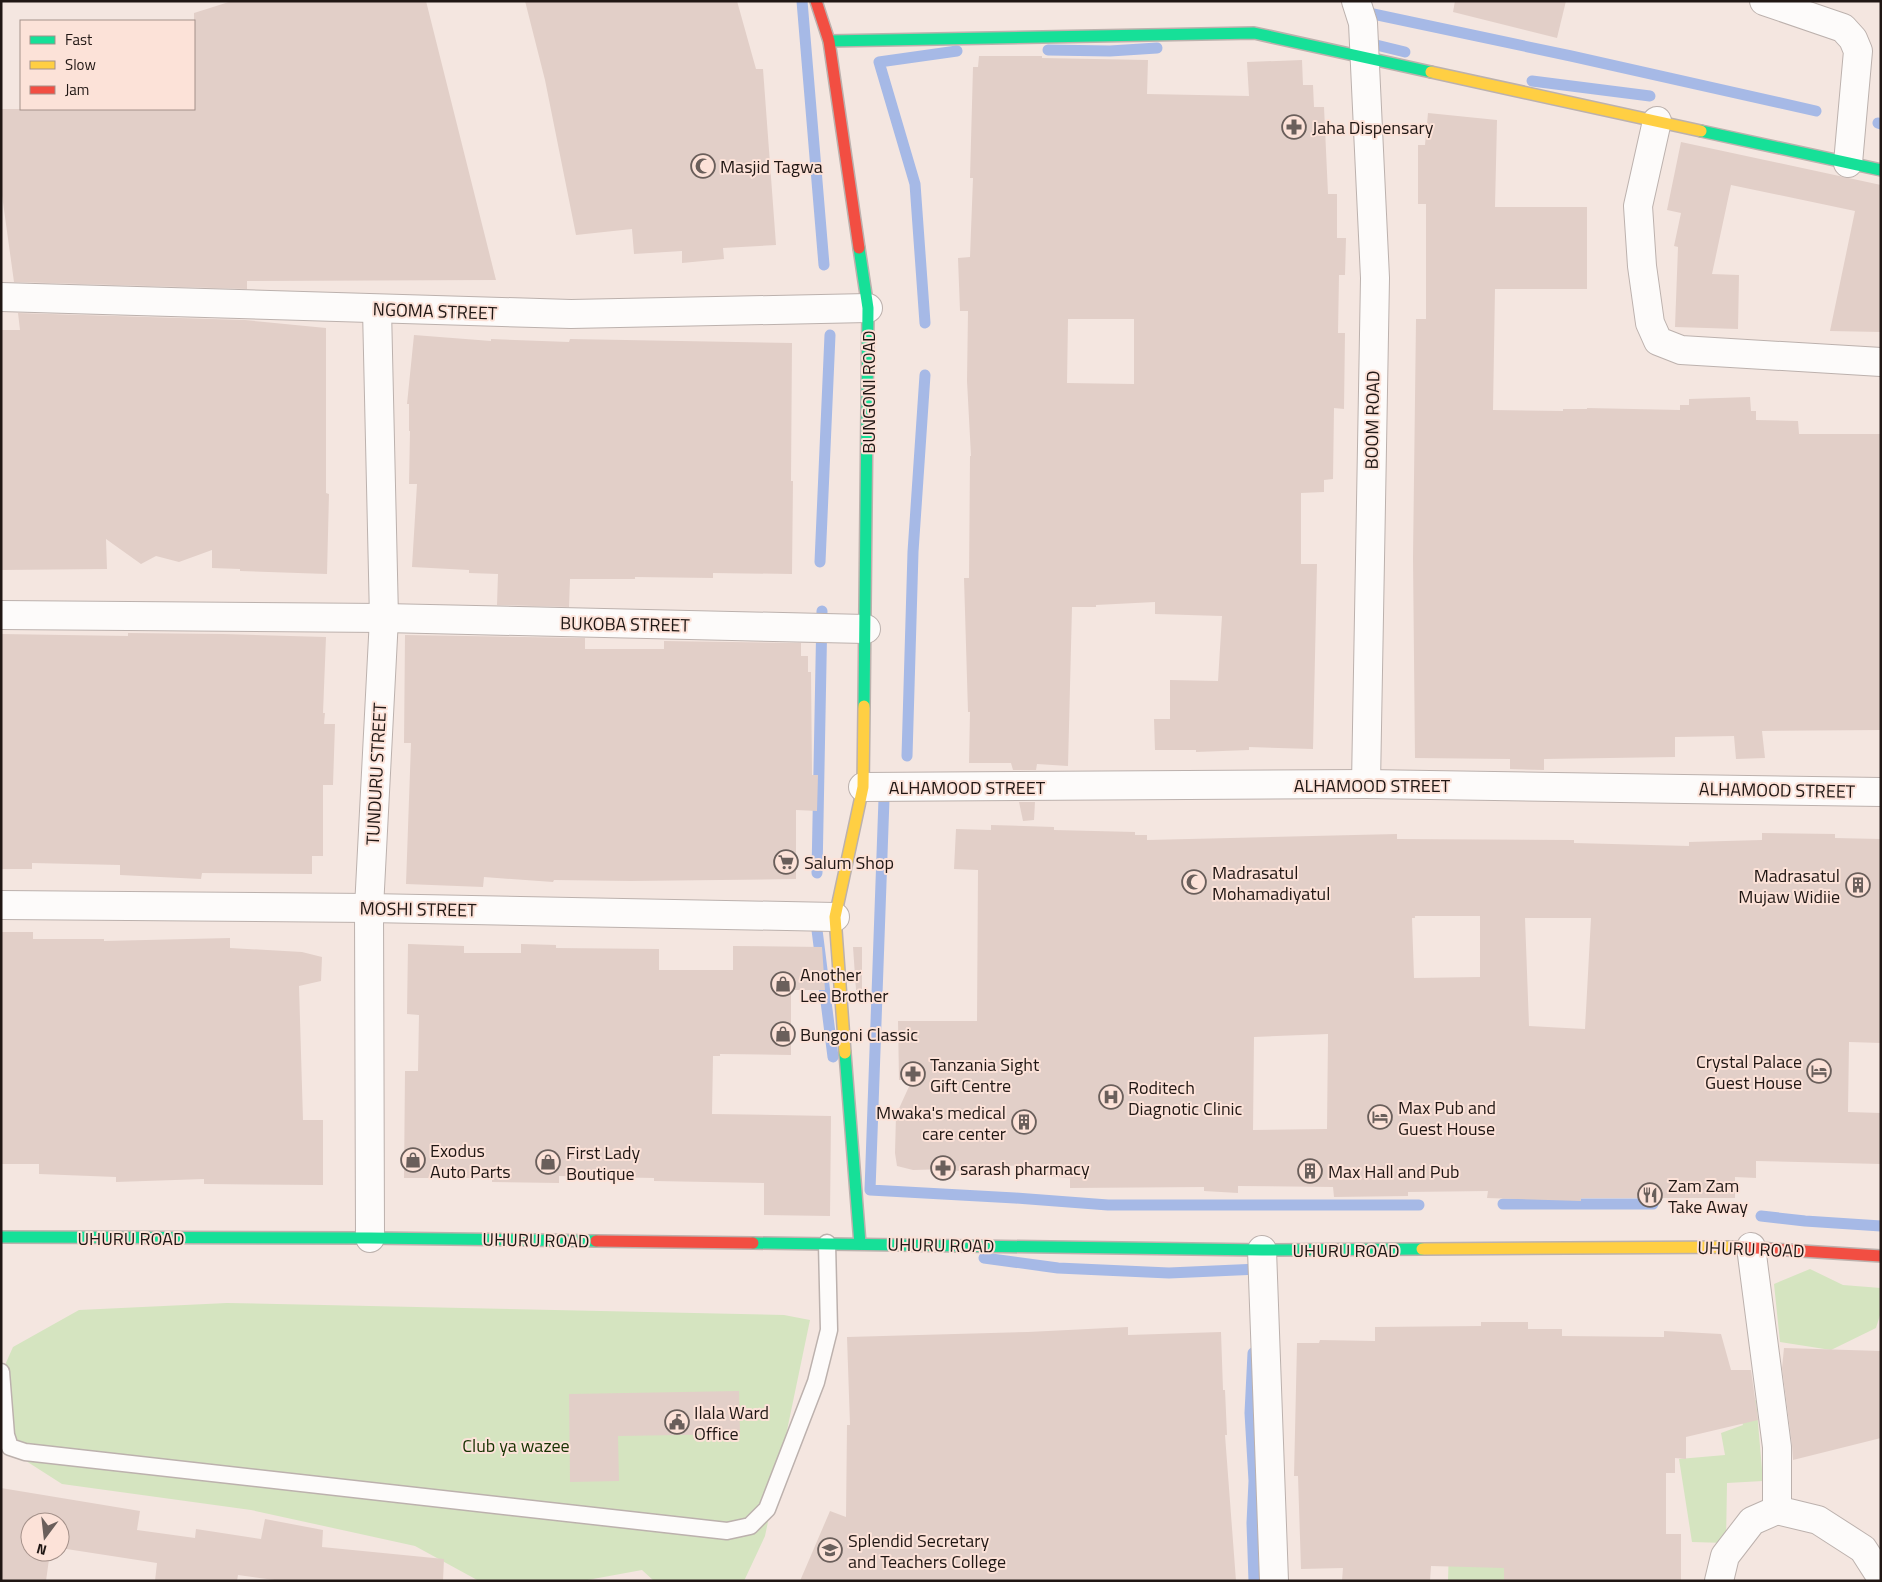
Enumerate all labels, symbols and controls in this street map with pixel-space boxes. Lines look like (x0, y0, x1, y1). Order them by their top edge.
legend (20, 20, 195, 110)
text: Fast (65, 28, 93, 51)
text: Slow (65, 53, 96, 76)
text: Jam (65, 78, 89, 101)
pharmacy icon: Jaha Dispensary (1281, 114, 1307, 140)
place label: Jaha Dispensary (1312, 114, 1434, 141)
mosque icon: Masjid Tagwa (690, 153, 716, 179)
place label: Masjid Tagwa (720, 153, 823, 180)
street label: NGOMA STREET (372, 295, 498, 327)
street label: BUNGONI ROAD (855, 330, 882, 454)
street label: BOOM ROAD (1358, 370, 1386, 470)
street label: BUKOBA STREET (560, 609, 691, 639)
street label: TUNDURU STREET (359, 701, 393, 846)
street label: ALHAMOOD STREET (1294, 772, 1451, 799)
street label: ALHAMOOD STREET (889, 774, 1046, 801)
street label: ALHAMOOD STREET (1699, 775, 1856, 805)
supermarket icon: Salum Shop (773, 849, 799, 875)
place label: Salum Shop (804, 849, 894, 876)
place label: Madrasatul Mohamadiyatul (1212, 859, 1330, 907)
place label: Madrasatul Mujaw Widiie (1738, 862, 1840, 910)
mosque icon: Madrasatul Mohamadiyatul (1181, 869, 1207, 895)
building icon: Madrasatul Mujaw Widiie (1845, 872, 1871, 898)
street label: MOSHI STREET (359, 894, 477, 924)
place label: Another Lee Brother (800, 961, 889, 1009)
shop icon: Another Lee Brother (770, 971, 796, 997)
shop icon: Bungoni Classic (770, 1021, 796, 1047)
place label: Bungoni Classic (800, 1021, 918, 1048)
place label: Crystal Palace Guest House (1696, 1048, 1802, 1096)
place label: Tanzania Sight Gift Centre (930, 1051, 1040, 1099)
hotel icon: Crystal Palace Guest House (1806, 1058, 1832, 1084)
pharmacy icon: Tanzania Sight Gift Centre (900, 1061, 926, 1087)
place label: Roditech Diagnotic Clinic (1128, 1074, 1242, 1122)
hospital icon: Roditech Diagnotic Clinic (1098, 1084, 1124, 1110)
place label: Max Pub and Guest House (1398, 1094, 1496, 1142)
place label: Mwaka's medical care center (876, 1099, 1006, 1147)
hotel icon: Max Pub and Guest House (1367, 1104, 1393, 1130)
building icon: Mwaka's medical care center (1011, 1109, 1037, 1135)
place label: Exodus Auto Parts (430, 1137, 511, 1185)
place label: First Lady Boutique (566, 1139, 640, 1187)
shop icon: Exodus Auto Parts (400, 1147, 426, 1173)
shop icon: First Lady Boutique (535, 1149, 561, 1175)
pharmacy icon: sarash pharmacy (930, 1155, 956, 1181)
place label: sarash pharmacy (960, 1155, 1090, 1182)
building icon: Max Hall and Pub (1297, 1158, 1323, 1184)
place label: Max Hall and Pub (1328, 1158, 1460, 1185)
place label: Zam Zam Take Away (1668, 1172, 1748, 1220)
restaurant icon: Zam Zam Take Away (1637, 1182, 1663, 1208)
street label: UHURU ROAD (77, 1225, 185, 1252)
street label: UHURU ROAD (482, 1226, 590, 1254)
street label: UHURU ROAD (887, 1231, 995, 1259)
street label: UHURU ROAD (1697, 1234, 1805, 1264)
street label: UHURU ROAD (1292, 1237, 1400, 1264)
place label: Ilala Ward Office (694, 1399, 769, 1447)
public building icon: Ilala Ward Office (664, 1409, 690, 1435)
park label: Club ya wazee (462, 1432, 570, 1459)
north arrow (20, 1512, 70, 1562)
place label: Splendid Secretary and Teachers College (848, 1527, 1006, 1575)
school or university icon: Splendid Secretary and Teachers College (817, 1537, 843, 1563)
text: N (34, 1539, 49, 1561)

